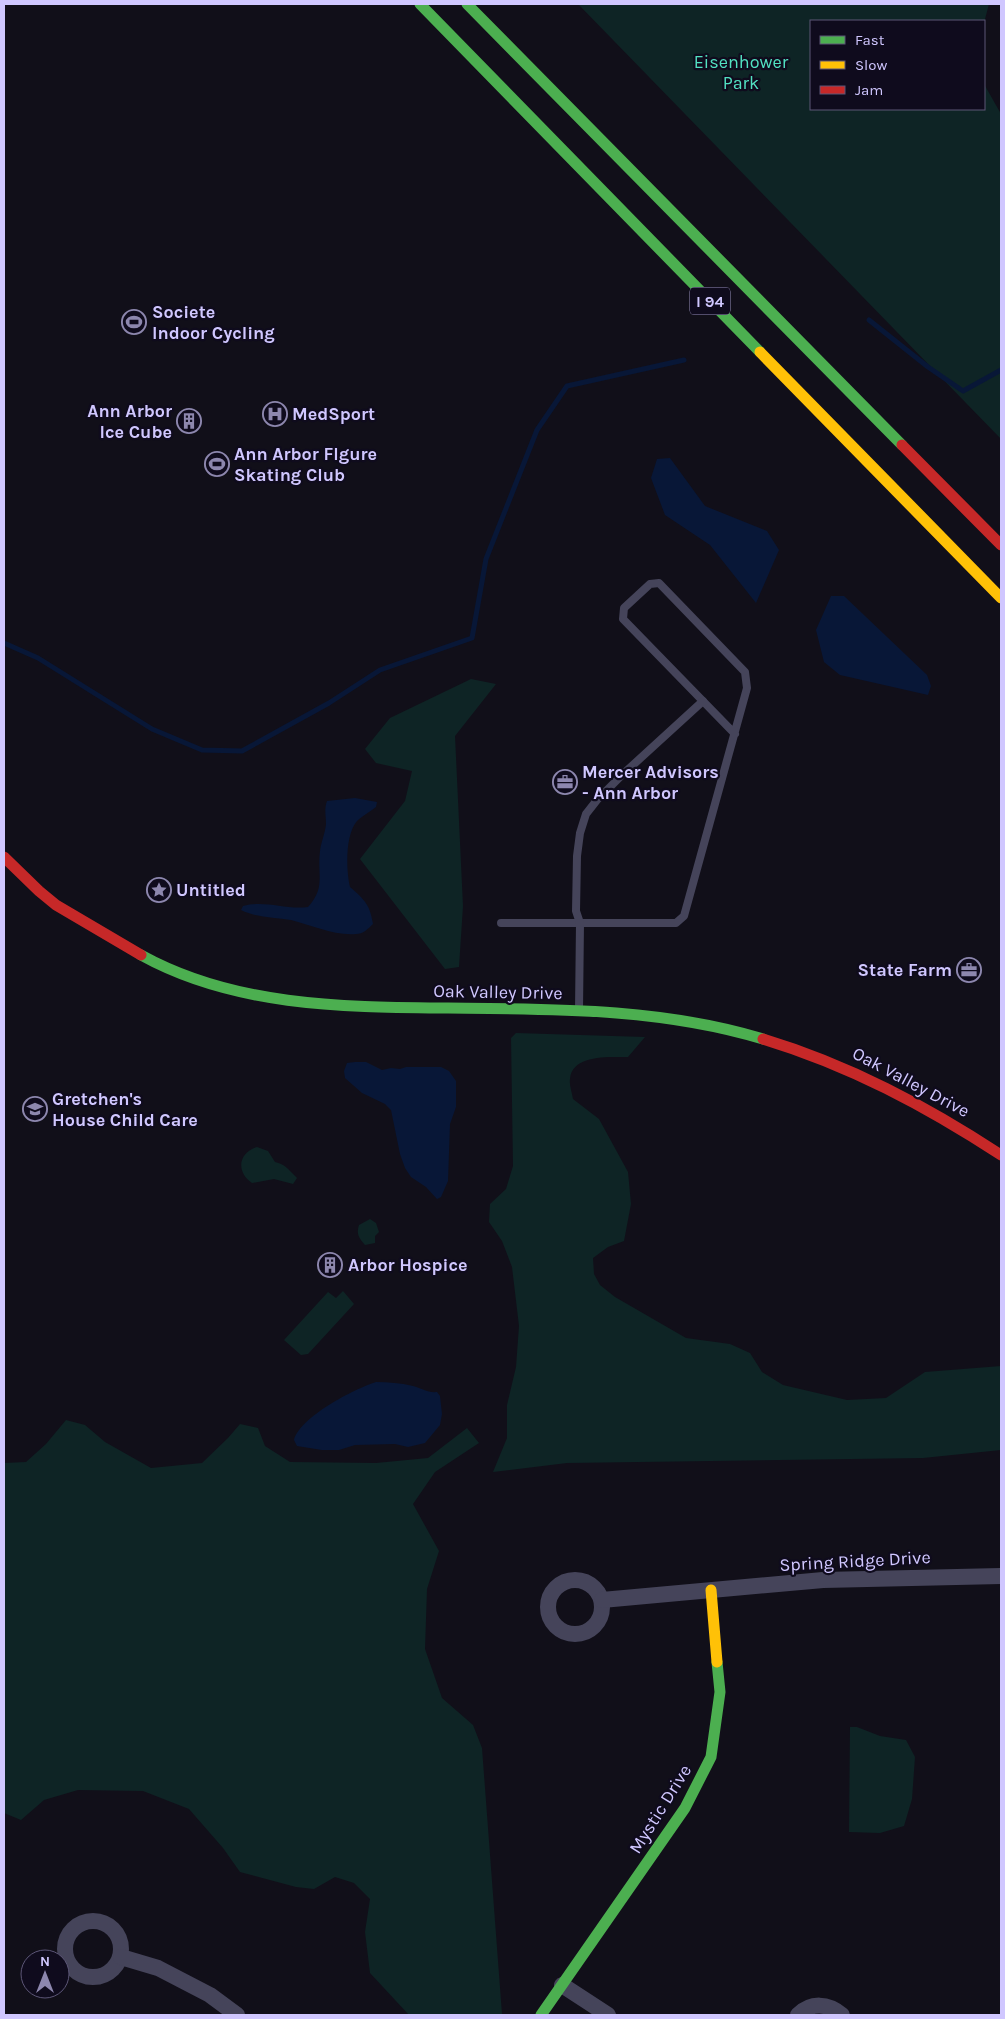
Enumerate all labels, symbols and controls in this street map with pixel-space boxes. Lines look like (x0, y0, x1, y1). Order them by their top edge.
legend (810, 20, 985, 110)
text: Fast (855, 31, 885, 49)
park label: Eisenhower Park (694, 51, 789, 94)
text: Slow (855, 56, 887, 74)
text: Jam (855, 81, 883, 99)
road number: I 94 (690, 288, 730, 314)
place label: Societe Indoor Cycling (152, 301, 275, 344)
sports icon: Societe Indoor Cycling (121, 309, 147, 335)
place label: Ann Arbor Ice Cube (87, 400, 172, 443)
hospital icon: MedSport (262, 401, 288, 427)
place label: MedSport (292, 403, 375, 425)
building icon: Ann Arbor Ice Cube (176, 408, 202, 434)
place label: Ann Arbor FIgure Skating Club (234, 443, 377, 486)
sports icon: Ann Arbor FIgure Skating Club (204, 451, 230, 477)
place label: Mercer Advisors - Ann Arbor (582, 761, 719, 804)
office icon: Mercer Advisors - Ann Arbor (552, 769, 578, 795)
place icon: Untitled (146, 877, 172, 903)
place label: Untitled (176, 879, 246, 901)
office icon: State Farm (956, 957, 982, 983)
place label: State Farm (858, 959, 952, 981)
street label: Oak Valley Drive (433, 980, 563, 1004)
street label: Oak Valley Drive (849, 1042, 973, 1122)
place label: Gretchen's House Child Care (52, 1088, 198, 1131)
school or university icon: Gretchen's House Child Care (22, 1096, 48, 1122)
building icon: Arbor Hospice (317, 1252, 343, 1278)
place label: Arbor Hospice (348, 1254, 468, 1276)
street label: Spring Ridge Drive (779, 1546, 931, 1576)
street label: Mystic Drive (624, 1760, 696, 1858)
north arrow (20, 1949, 70, 1999)
text: N (40, 1953, 50, 1970)

